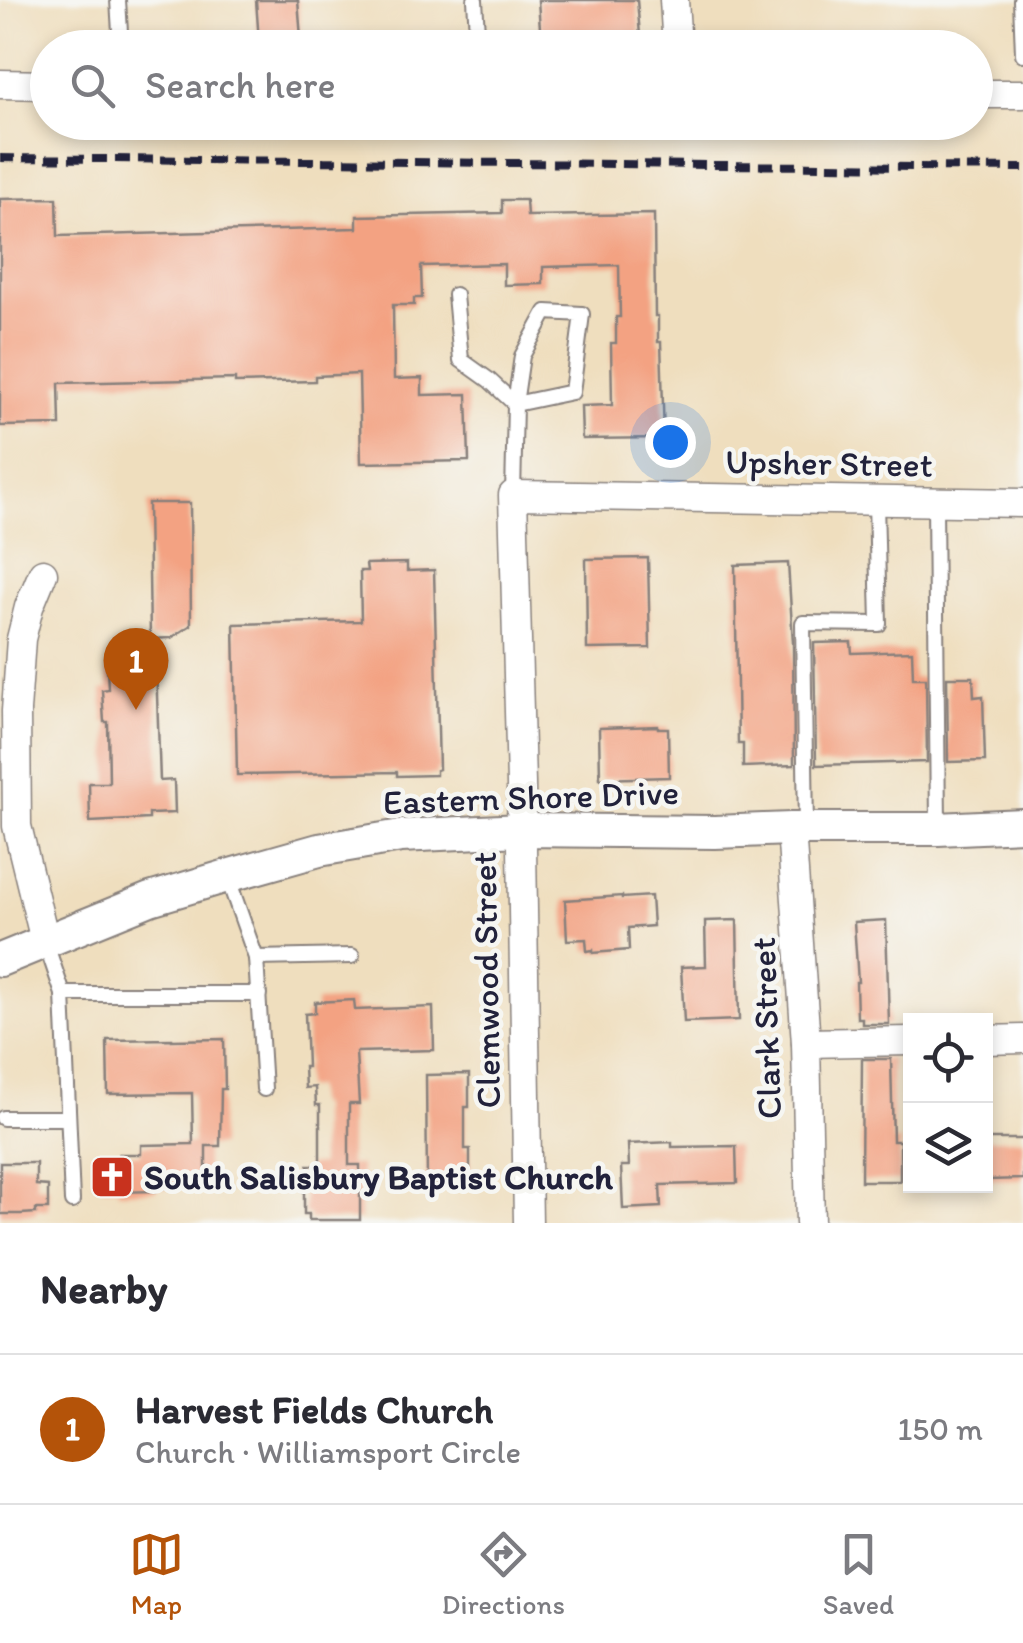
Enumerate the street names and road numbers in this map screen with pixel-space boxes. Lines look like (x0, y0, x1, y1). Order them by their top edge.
street label: Upsher Street (725, 440, 933, 486)
street label: Eastern Shore Drive (382, 771, 680, 823)
street label: Clemwood Street (463, 851, 509, 1109)
street label: Clark Street (742, 936, 790, 1120)

